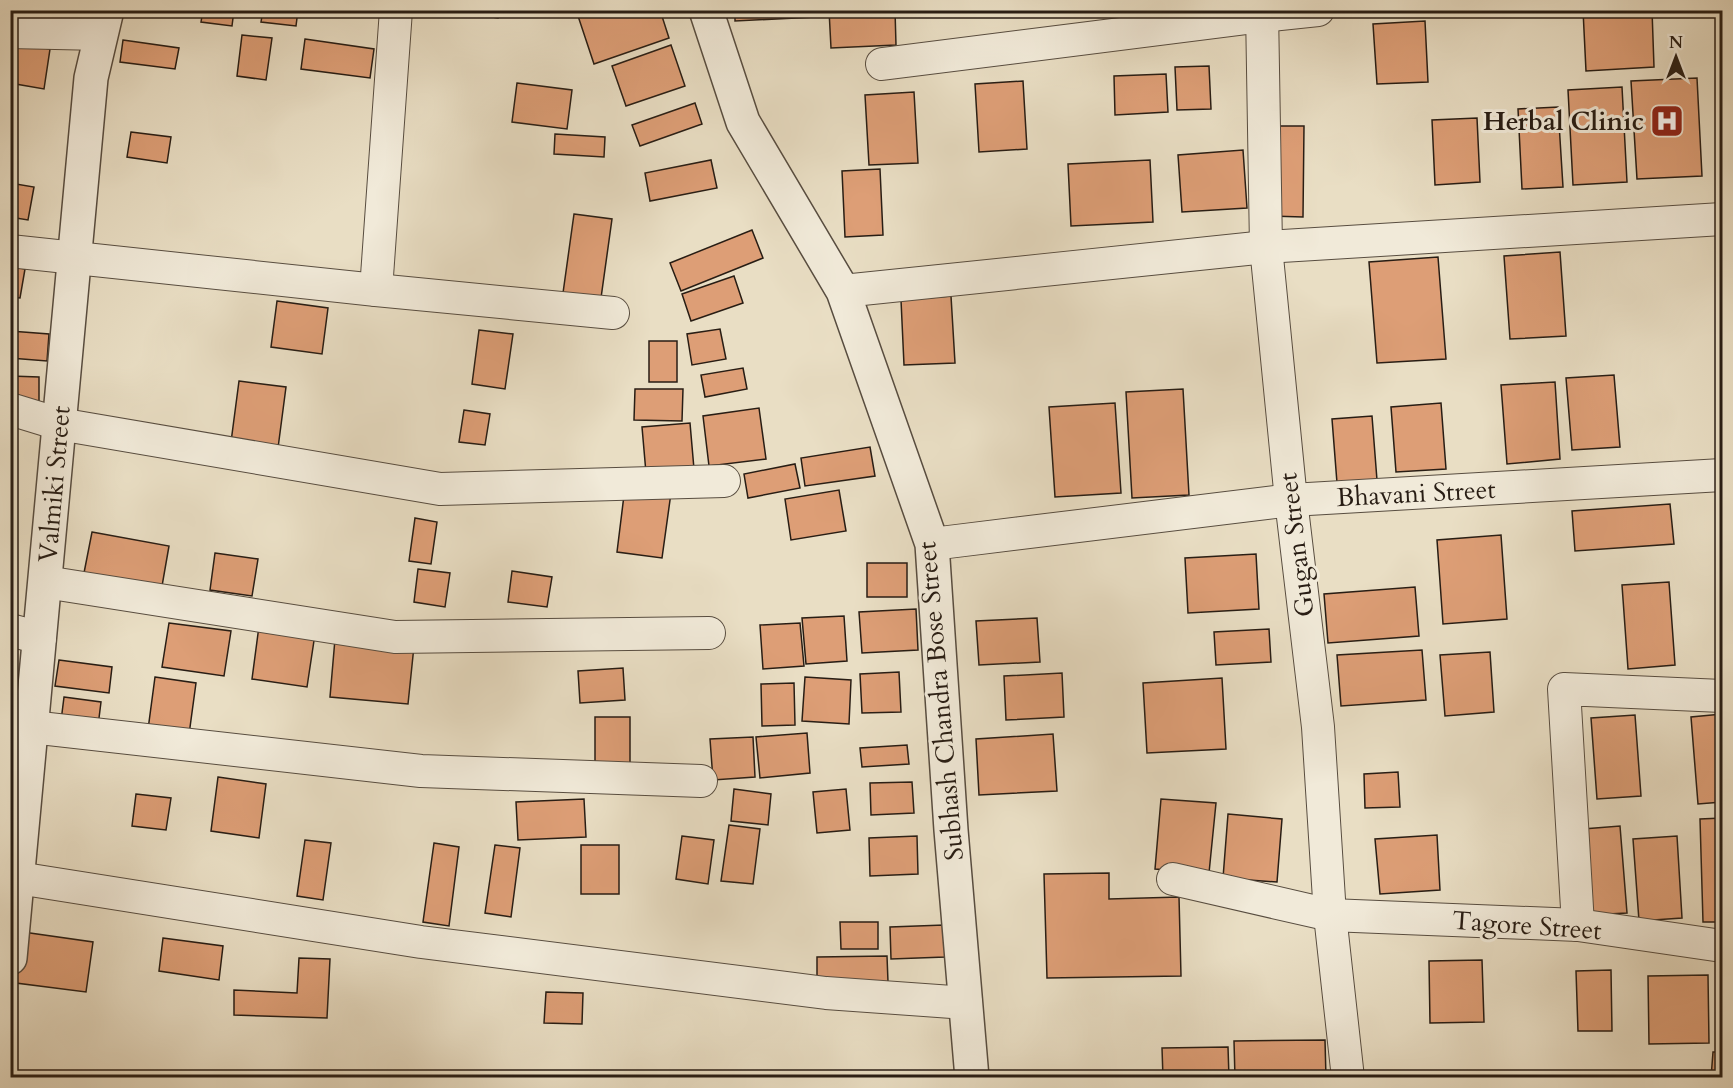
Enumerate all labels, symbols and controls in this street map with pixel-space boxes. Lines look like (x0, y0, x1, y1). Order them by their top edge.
north arrow (1646, 27, 1706, 87)
text: N (1669, 32, 1683, 54)
hospital icon: Herbal Clinic (1649, 103, 1685, 139)
place label: Herbal Clinic (1483, 104, 1644, 139)
street label: Valmiki Street (30, 404, 79, 564)
street label: Gugan Street (1270, 471, 1323, 619)
street label: Bhavani Street (1336, 472, 1496, 515)
street label: Subhash Chandra Bose Street (909, 540, 972, 862)
street label: Tagore Street (1451, 903, 1603, 948)

